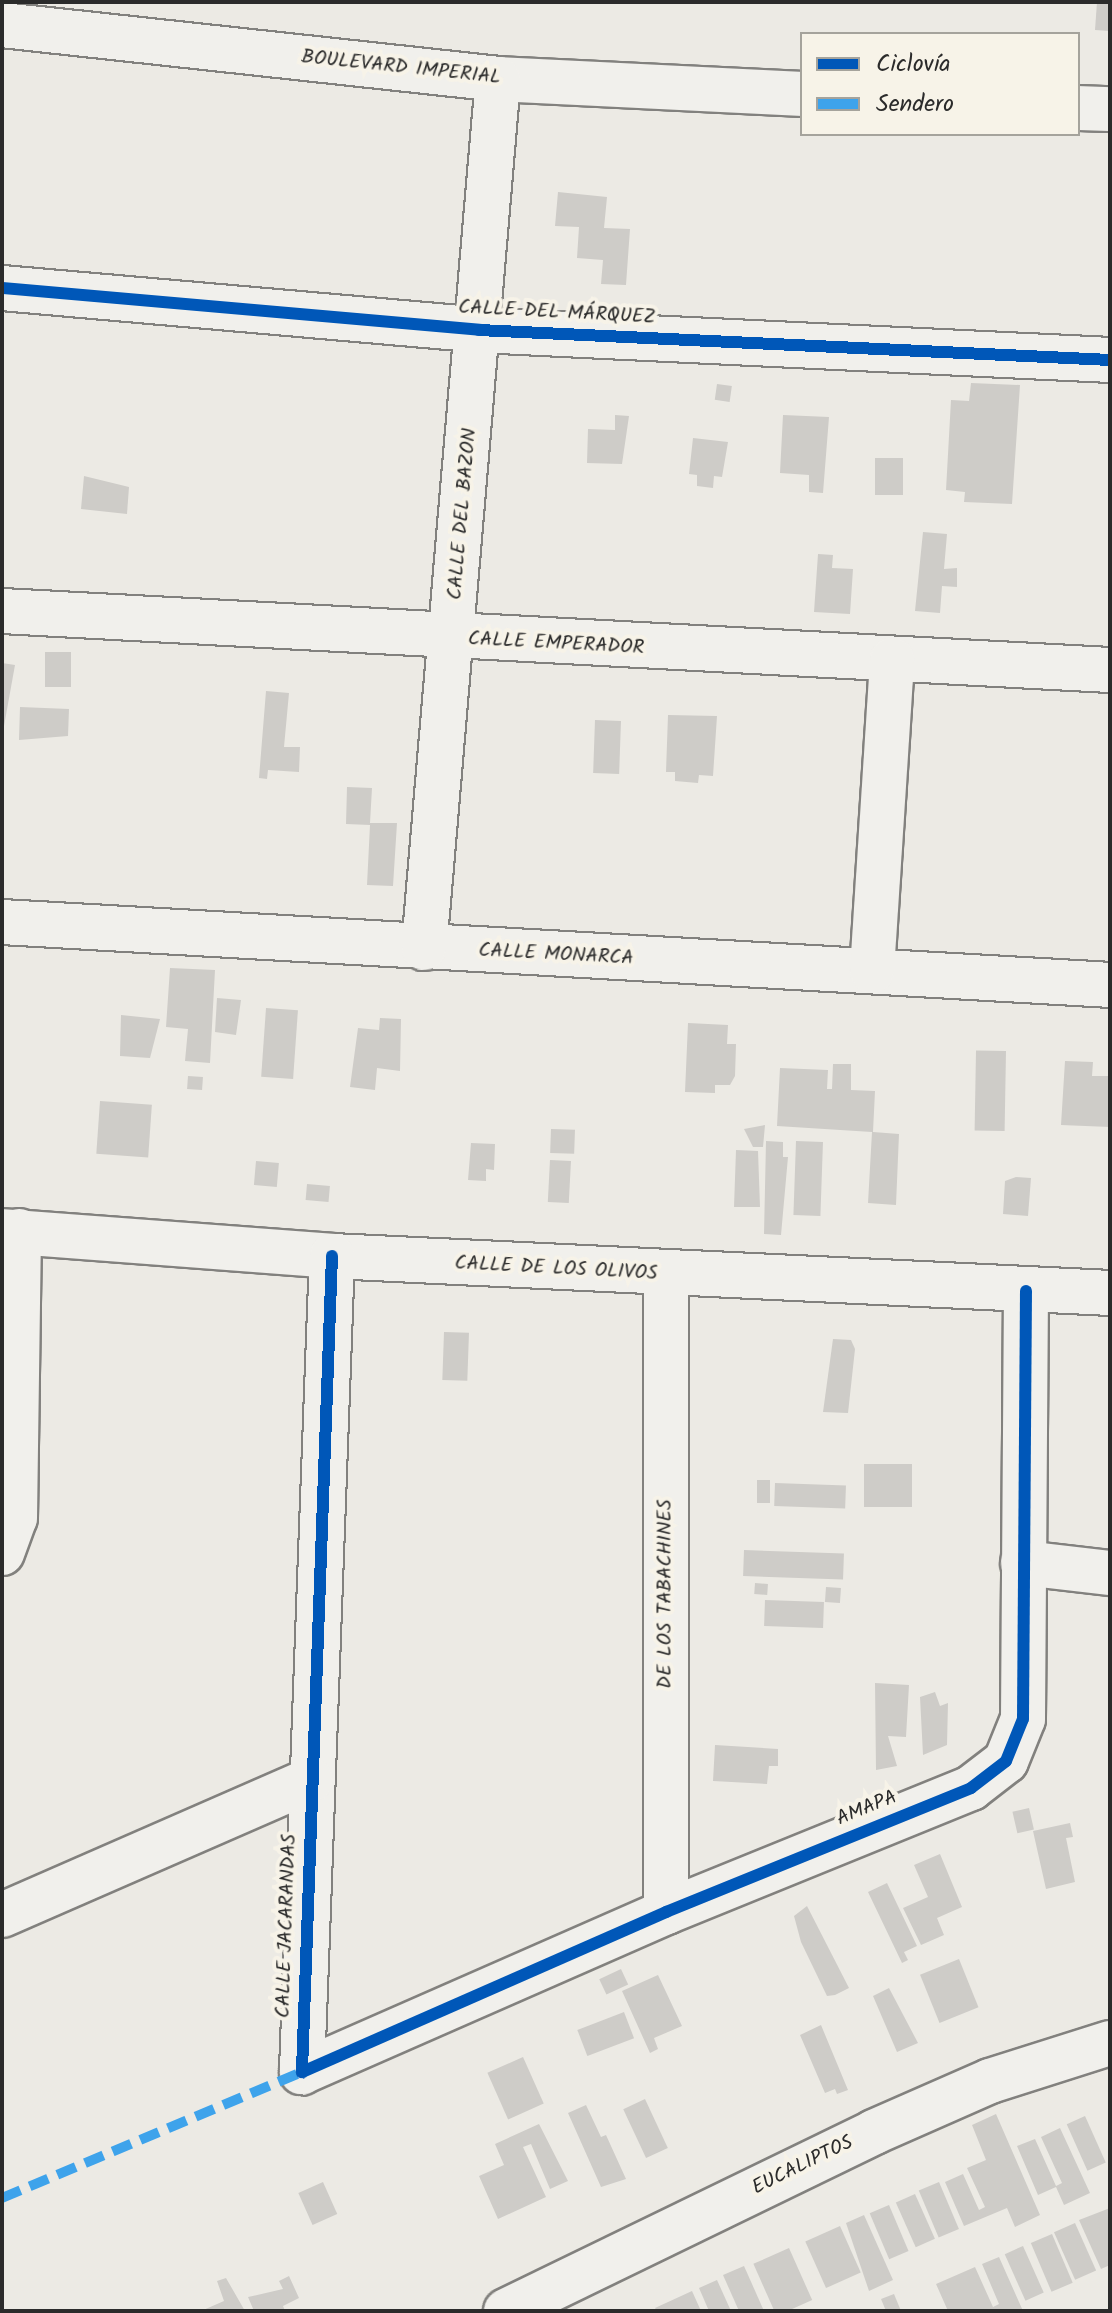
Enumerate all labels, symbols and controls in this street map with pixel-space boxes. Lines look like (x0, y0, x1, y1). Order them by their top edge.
legend (800, 32, 1080, 136)
text: Ciclovía (876, 45, 951, 84)
street label: BOULEVARD IMPERIAL (300, 46, 502, 90)
text: Sendero (876, 85, 954, 124)
street label: CALLE DEL MÁRQUEZ (458, 296, 656, 330)
street label: CALLE DEL BAZON (444, 427, 482, 601)
street label: CALLE EMPERADOR (467, 627, 645, 661)
street label: CALLE MONARCA (478, 939, 634, 971)
street label: CALLE DE LOS OLIVOS (454, 1252, 658, 1286)
street label: DE LOS TABACHINES (654, 1499, 678, 1689)
street label: AMAPA (833, 1786, 901, 1832)
street label: CALLE JACARANDAS (272, 1833, 302, 2019)
street label: EUCALIPTOS (749, 2131, 857, 2201)

